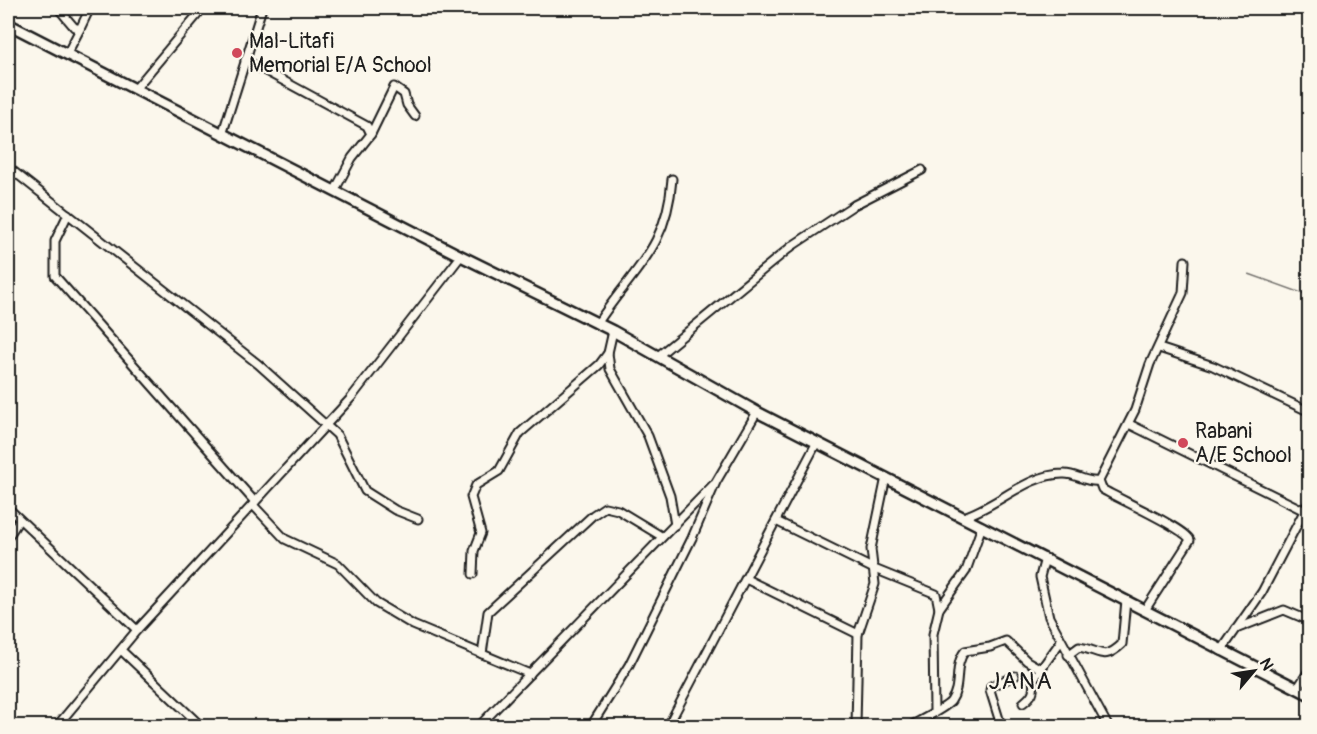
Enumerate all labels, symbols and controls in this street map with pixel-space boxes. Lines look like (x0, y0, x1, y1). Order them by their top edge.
place label: Mal-Litafi Memorial E/A School (249, 28, 432, 79)
marker: Mal-Litafi Memorial E/A School (230, 46, 244, 60)
place label: Rabani A/E School (1195, 418, 1292, 469)
marker: Rabani A/E School (1176, 436, 1190, 450)
north arrow (1224, 641, 1284, 701)
text: N (1255, 655, 1278, 674)
district label: JANA (989, 667, 1053, 696)

